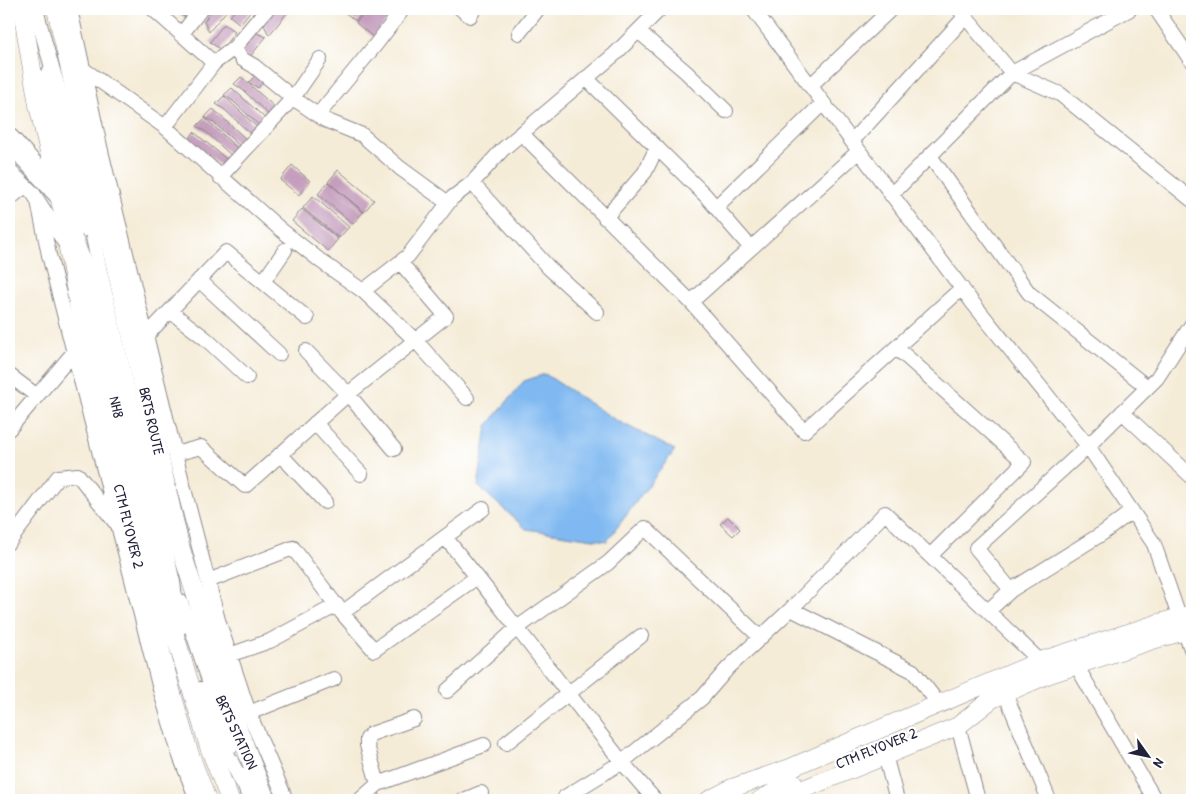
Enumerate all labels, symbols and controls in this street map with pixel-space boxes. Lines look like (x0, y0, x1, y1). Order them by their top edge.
street label: BRTS ROUTE (134, 385, 170, 457)
street label: NH8 (104, 394, 130, 420)
street label: CTM FLYOVER 2 (108, 482, 150, 570)
street label: BRTS STATION (211, 691, 263, 773)
street label: CTM FLYOVER 2 (832, 722, 920, 774)
north arrow (1124, 732, 1174, 782)
text: N (1149, 755, 1169, 772)

